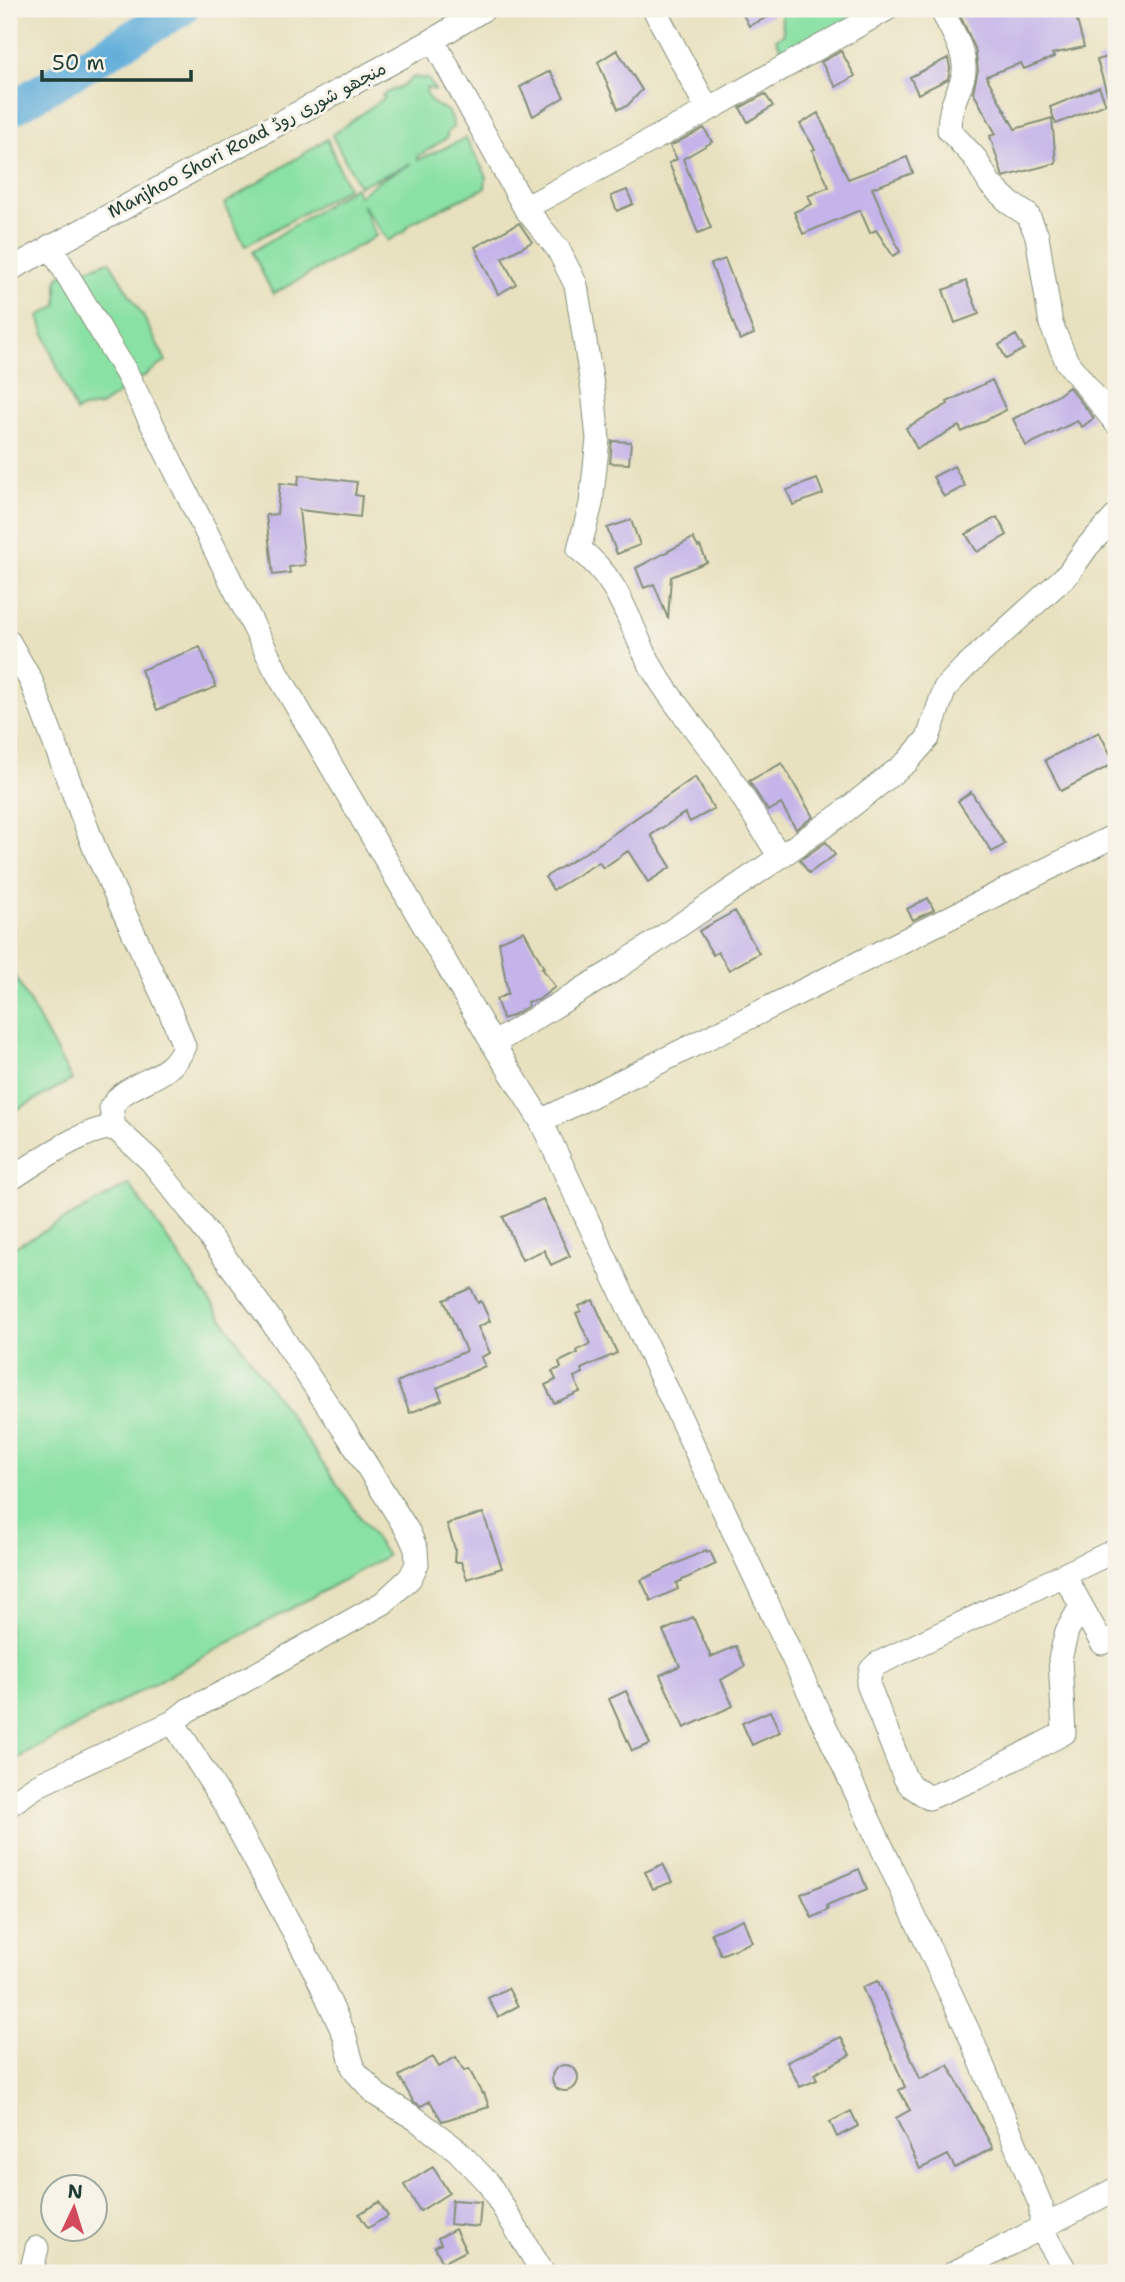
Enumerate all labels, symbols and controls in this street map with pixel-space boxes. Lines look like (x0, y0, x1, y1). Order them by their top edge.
scale bar (42, 38, 191, 82)
text: 50 m (52, 49, 105, 77)
street label: Manjhoo Shori Road منجھو شوری روڈ (104, 56, 390, 224)
north arrow (38, 2174, 108, 2244)
text: N (67, 2179, 84, 2205)

